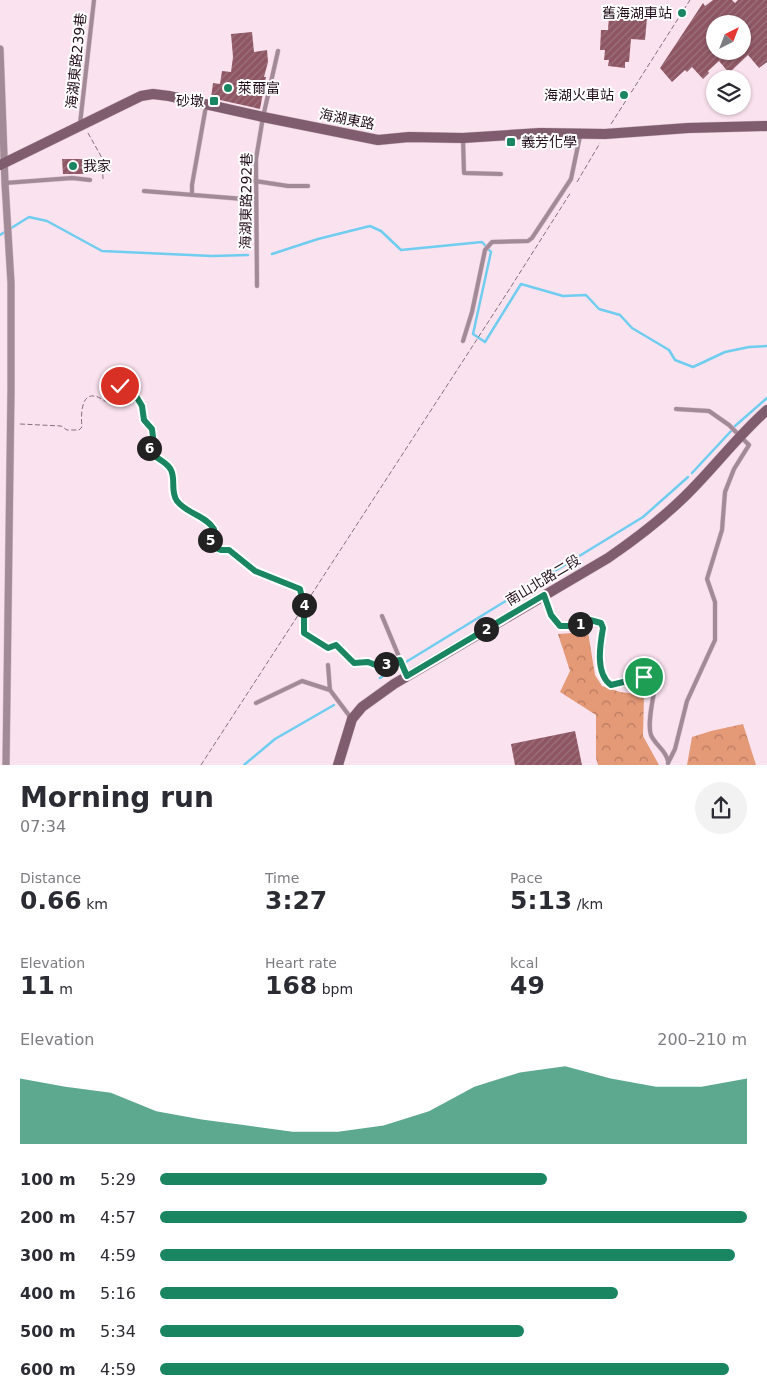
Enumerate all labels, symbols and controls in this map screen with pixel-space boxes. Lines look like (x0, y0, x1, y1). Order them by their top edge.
place label: 舊海湖車站 (602, 5, 672, 21)
marker: 舊海湖車站 (676, 7, 688, 19)
street label: 海湖東路239巷 (63, 12, 89, 110)
north arrow (706, 15, 751, 60)
map controls (706, 15, 751, 115)
button: layers (706, 70, 751, 115)
place label: 萊爾富 (238, 80, 280, 96)
marker: 萊爾富 (222, 82, 234, 94)
place label: 海湖火車站 (544, 87, 614, 103)
marker: 海湖火車站 (618, 89, 630, 101)
place label: 砂墩 (176, 93, 204, 109)
marker: 砂墩 (208, 95, 220, 107)
street label: 海湖東路 (318, 106, 376, 132)
place label: 義芳化學 (521, 134, 577, 150)
marker: 義芳化學 (505, 136, 517, 148)
street label: 海湖東路292巷 (237, 153, 255, 249)
place label: 我家 (83, 158, 111, 174)
marker: 我家 (67, 160, 79, 172)
pin (99, 365, 141, 407)
icon: check (106, 372, 134, 400)
pin: 6 (136, 436, 162, 460)
text: 6 (145, 440, 154, 456)
pin: 5 (198, 528, 222, 552)
text: 5 (206, 532, 215, 548)
street label: 南山北路二段 (503, 552, 583, 608)
pin: 4 (292, 592, 316, 618)
text: 4 (300, 597, 309, 613)
pin: 1 (568, 612, 592, 636)
pin: 2 (474, 616, 498, 642)
text: 1 (576, 616, 585, 632)
text: 2 (482, 621, 491, 637)
pin: 3 (374, 652, 398, 676)
text: 3 (382, 656, 391, 672)
pin (623, 656, 665, 698)
icon: arrive (630, 663, 658, 691)
text: Morning run (20, 781, 214, 814)
button: share (695, 782, 747, 834)
text: 07:34 (20, 817, 66, 836)
text: Distance (20, 870, 81, 886)
text: Time (265, 870, 299, 886)
text: Pace (510, 870, 543, 886)
text: 0.66 (20, 886, 82, 915)
text: 3:27 (265, 886, 327, 915)
text: 5:13 (510, 886, 572, 915)
text: km (82, 896, 108, 912)
text: /km (572, 896, 603, 912)
text: Elevation (20, 955, 85, 971)
text: Heart rate (265, 955, 337, 971)
text: kcal (510, 955, 538, 971)
text: 11 (20, 971, 55, 1000)
text: 168 (265, 971, 317, 1000)
text: 49 (510, 971, 545, 1000)
text: m (55, 981, 73, 997)
text: bpm (317, 981, 353, 997)
text: Elevation (20, 1030, 94, 1049)
text: 200–210 m (657, 1030, 747, 1049)
text: 100 m (20, 1170, 76, 1189)
text: 5:29 (100, 1170, 136, 1189)
text: 200 m (20, 1208, 76, 1227)
text: 4:57 (100, 1208, 136, 1227)
text: 300 m (20, 1246, 76, 1265)
text: 4:59 (100, 1246, 136, 1265)
text: 400 m (20, 1284, 76, 1303)
text: 5:16 (100, 1284, 136, 1303)
text: 500 m (20, 1322, 76, 1341)
text: 5:34 (100, 1322, 136, 1341)
text: 600 m (20, 1360, 76, 1379)
text: 4:59 (100, 1360, 136, 1379)

